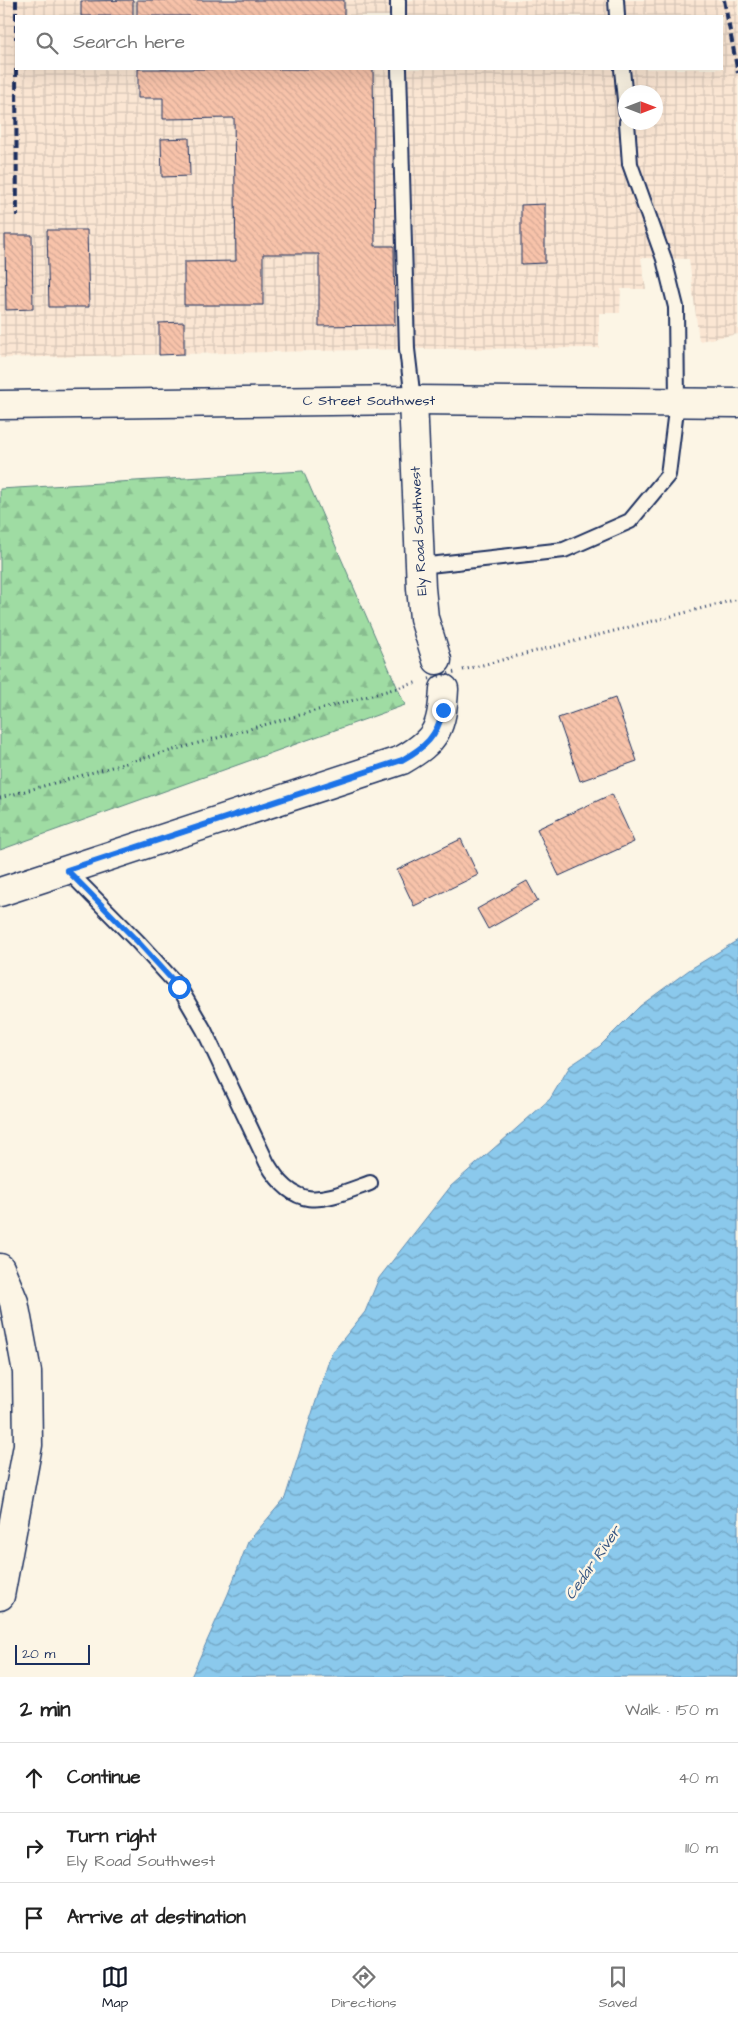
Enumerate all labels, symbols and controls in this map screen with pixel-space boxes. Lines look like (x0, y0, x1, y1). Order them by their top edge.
search box (15, 15, 723, 70)
icon: search (33, 29, 61, 57)
text: Search here (73, 29, 185, 56)
north arrow (618, 85, 663, 130)
street label: C Street Southwest (303, 391, 436, 411)
street label: Ely Road Southwest (406, 465, 432, 596)
route end (432, 699, 455, 722)
route start (168, 976, 191, 999)
water label: Cedar River (560, 1521, 627, 1604)
scale bar (15, 1642, 90, 1665)
text: 20 m (22, 1644, 55, 1664)
text: 2 min (20, 1695, 70, 1724)
text: Walk · 150 m (625, 1699, 718, 1721)
icon: ahead (20, 1764, 48, 1792)
text: Continue (67, 1764, 141, 1791)
text: 40 m (678, 1767, 718, 1789)
text: Turn right (67, 1823, 156, 1850)
icon: right (20, 1834, 48, 1862)
text: 110 m (685, 1837, 718, 1859)
text: Ely Road Southwest (67, 1850, 215, 1872)
icon: arrive (20, 1904, 48, 1932)
text: Arrive at destination (67, 1904, 246, 1931)
tab: Map (101, 1963, 129, 2013)
tab: Directions (331, 1963, 396, 2013)
tab: Saved (599, 1963, 637, 2013)

